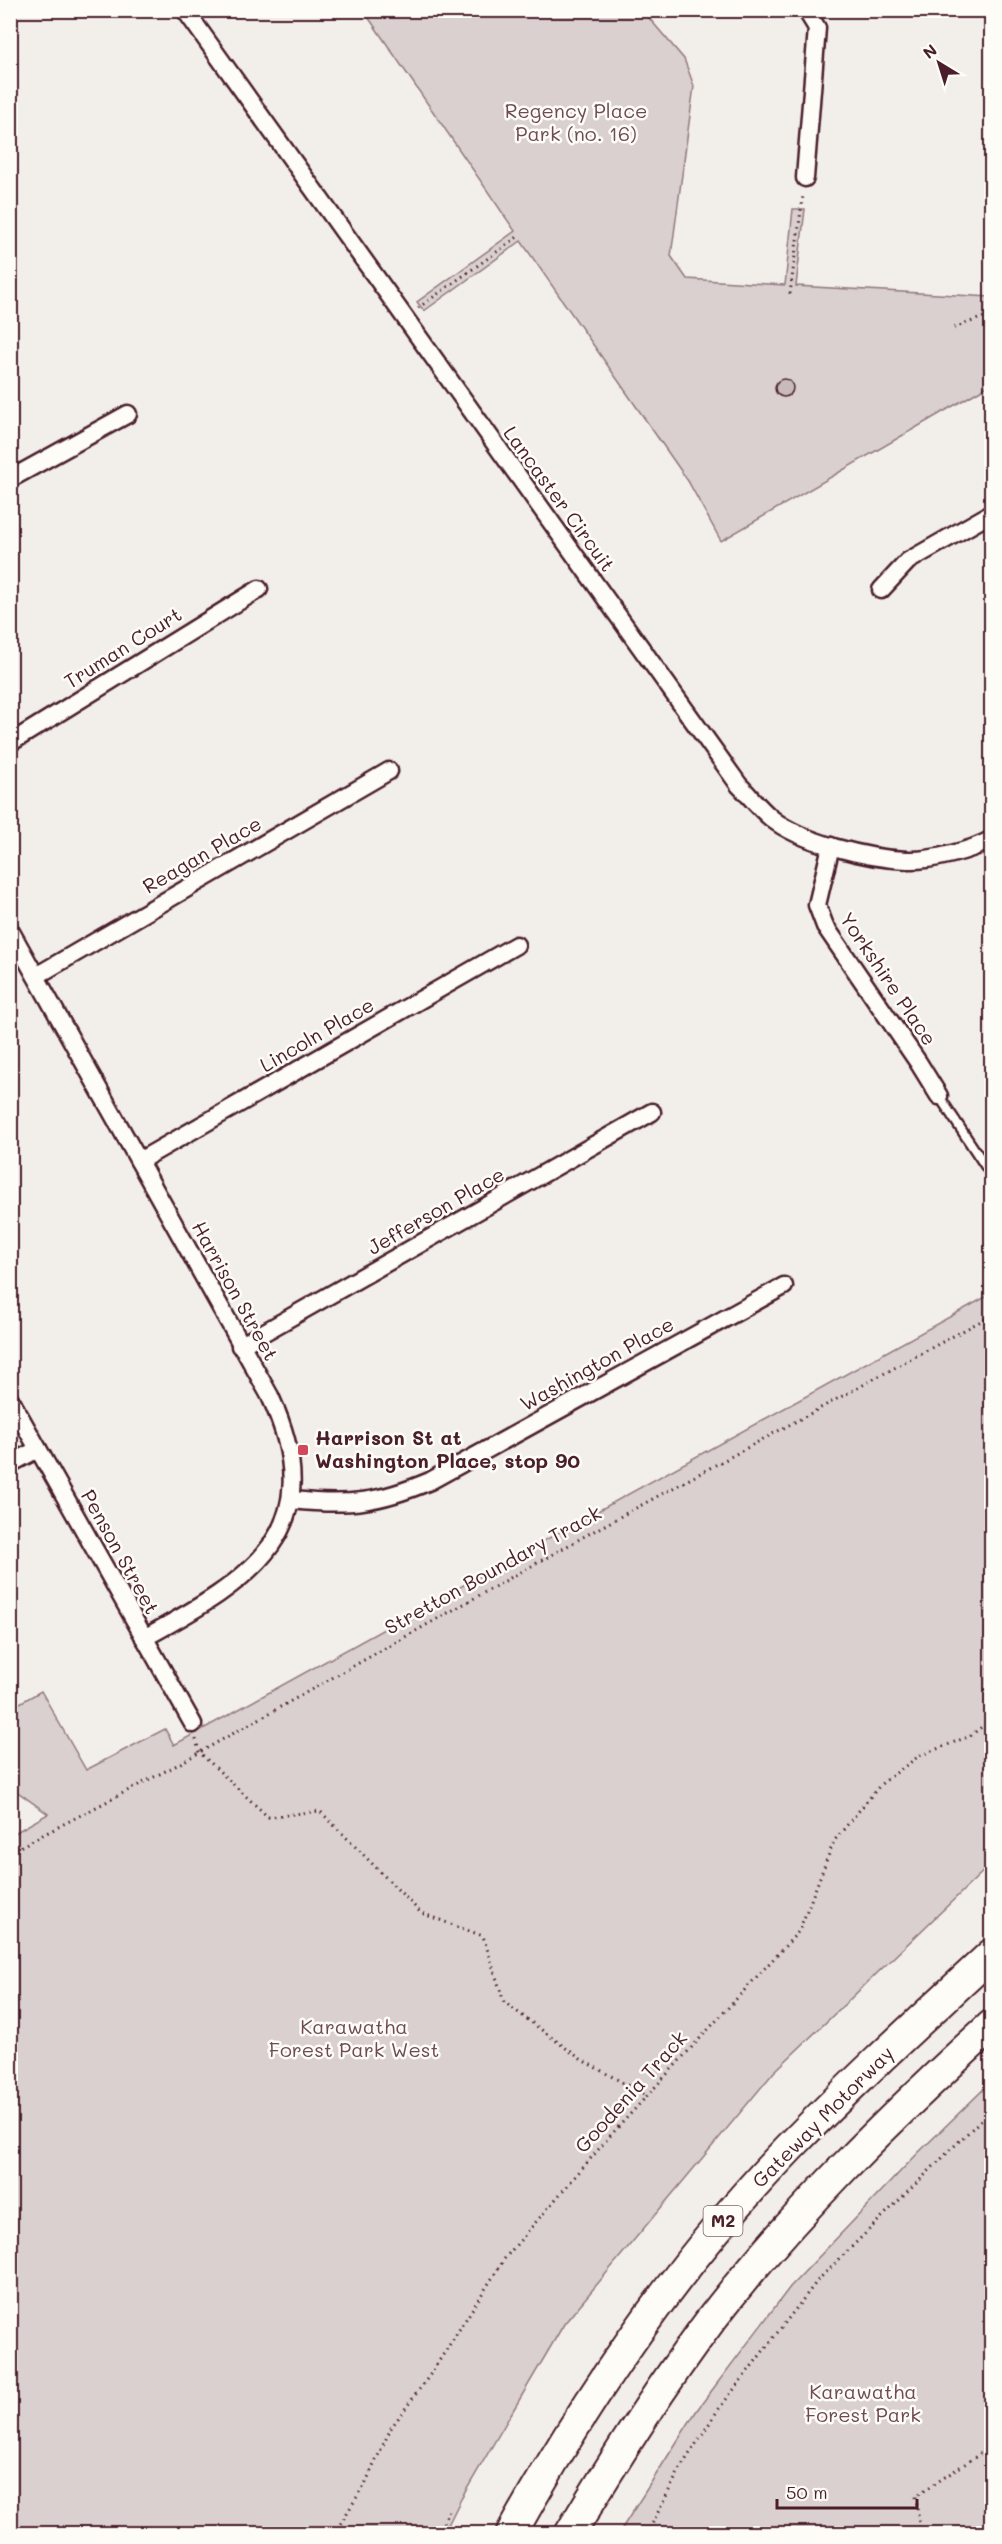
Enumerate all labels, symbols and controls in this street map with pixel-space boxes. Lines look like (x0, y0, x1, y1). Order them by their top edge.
north arrow (909, 33, 969, 93)
text: N (918, 39, 941, 63)
park label: Regency Place Park (no. 16) (505, 97, 647, 146)
street label: Lancaster Circuit (498, 421, 621, 576)
street label: Truman Court (59, 601, 186, 694)
street label: Reagan Place (137, 810, 266, 899)
street label: Yorkshire Place (835, 907, 943, 1050)
street label: Lincoln Place (255, 991, 378, 1077)
street label: Jefferson Place (362, 1160, 509, 1260)
street label: Harrison Street (187, 1216, 285, 1365)
street label: Washington Place (515, 1310, 678, 1416)
place label: Harrison St at Washington Place, stop 90 (315, 1424, 580, 1473)
marker: Harrison St at Washington Place, stop 90 (296, 1443, 310, 1457)
street label: Penson Street (76, 1485, 166, 1618)
street label: Stretton Boundary Track (380, 1499, 605, 1640)
park label: Karawatha Forest Park West (269, 2013, 439, 2062)
street label: Goodenia Track (569, 2025, 692, 2158)
street label: Gateway Motorway (746, 2040, 899, 2193)
road number: M2 (704, 2206, 742, 2236)
park label: Karawatha Forest Park (805, 2378, 921, 2427)
scale bar (777, 2472, 916, 2510)
text: 50 m (786, 2480, 828, 2504)

